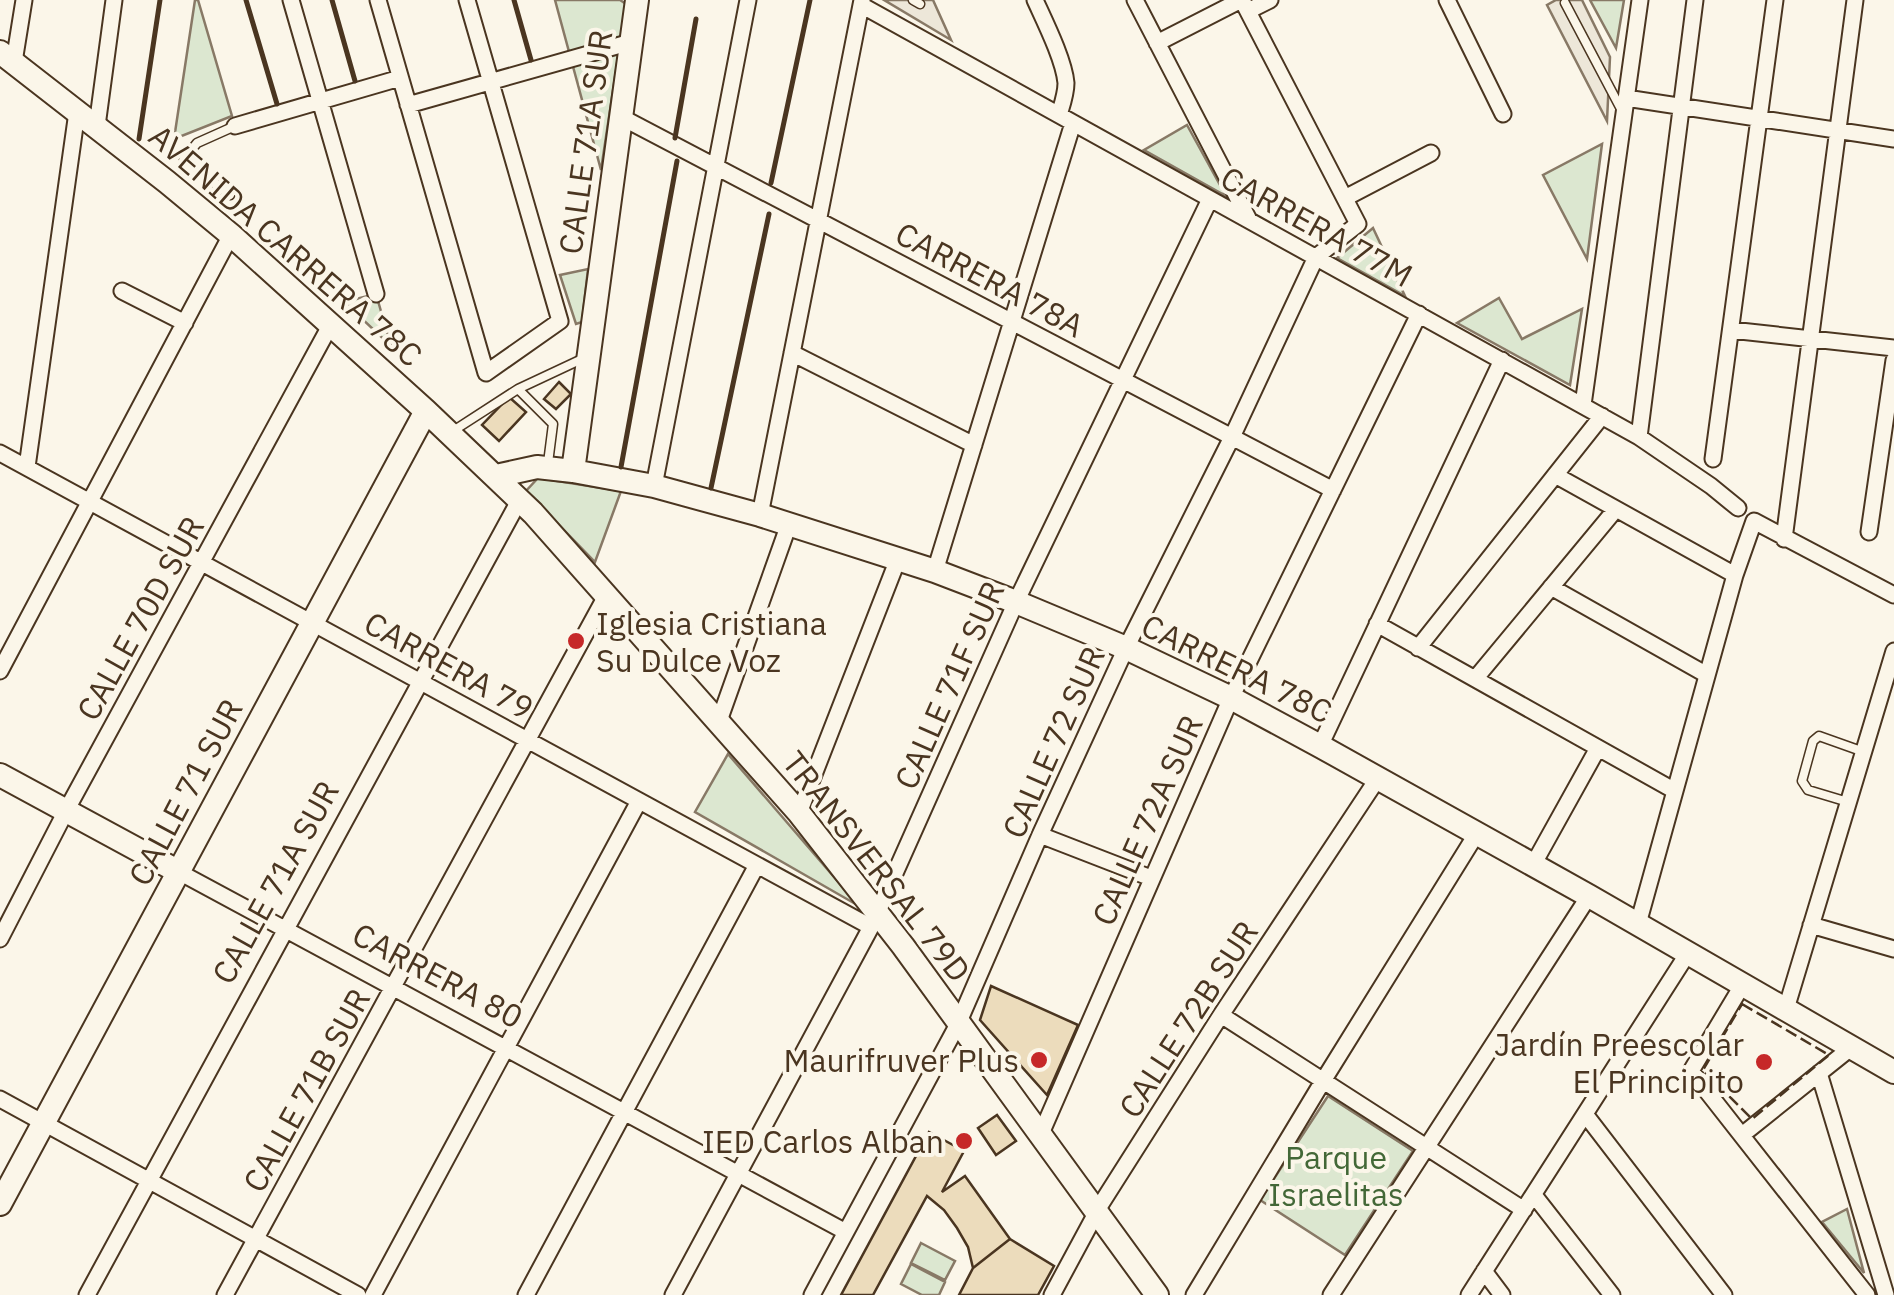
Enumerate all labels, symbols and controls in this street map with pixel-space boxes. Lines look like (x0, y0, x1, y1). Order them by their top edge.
street label: CALLE 71A SUR (548, 27, 622, 257)
street label: AVENIDA CARRERA 78C (141, 115, 431, 375)
street label: CARRERA 77M (1214, 156, 1420, 296)
street label: CARRERA 78A (889, 212, 1091, 346)
street label: CALLE 70D SUR (67, 509, 213, 727)
street label: CALLE 71F SUR (884, 574, 1014, 796)
street label: CARRERA 79 (357, 601, 541, 729)
place label: Iglesia Cristiana Su Dulce Voz (596, 602, 827, 681)
street label: CARRERA 78C (1135, 604, 1339, 732)
marker: Iglesia Cristiana Su Dulce Voz (565, 630, 587, 652)
street label: CALLE 72 SUR (992, 640, 1114, 844)
street label: CALLE 71 SUR (118, 691, 252, 893)
street label: CALLE 72A SUR (1082, 708, 1212, 932)
street label: TRANSVERSAL 79D (774, 742, 980, 990)
street label: CALLE 71A SUR (202, 773, 348, 991)
street label: CARRERA 80 (346, 913, 530, 1037)
street label: CALLE 72B SUR (1109, 913, 1267, 1125)
street label: CALLE 71B SUR (233, 981, 379, 1199)
place label: Jardín Preescolar El Principito (1494, 1023, 1744, 1102)
place label: Maurifruver Plus (784, 1039, 1019, 1081)
marker: Maurifruver Plus (1028, 1049, 1050, 1071)
marker: Jardín Preescolar El Principito (1753, 1051, 1775, 1073)
place label: IED Carlos Alban (702, 1120, 944, 1162)
marker: IED Carlos Alban (953, 1130, 975, 1152)
park label: Parque Israelitas (1268, 1136, 1404, 1215)

